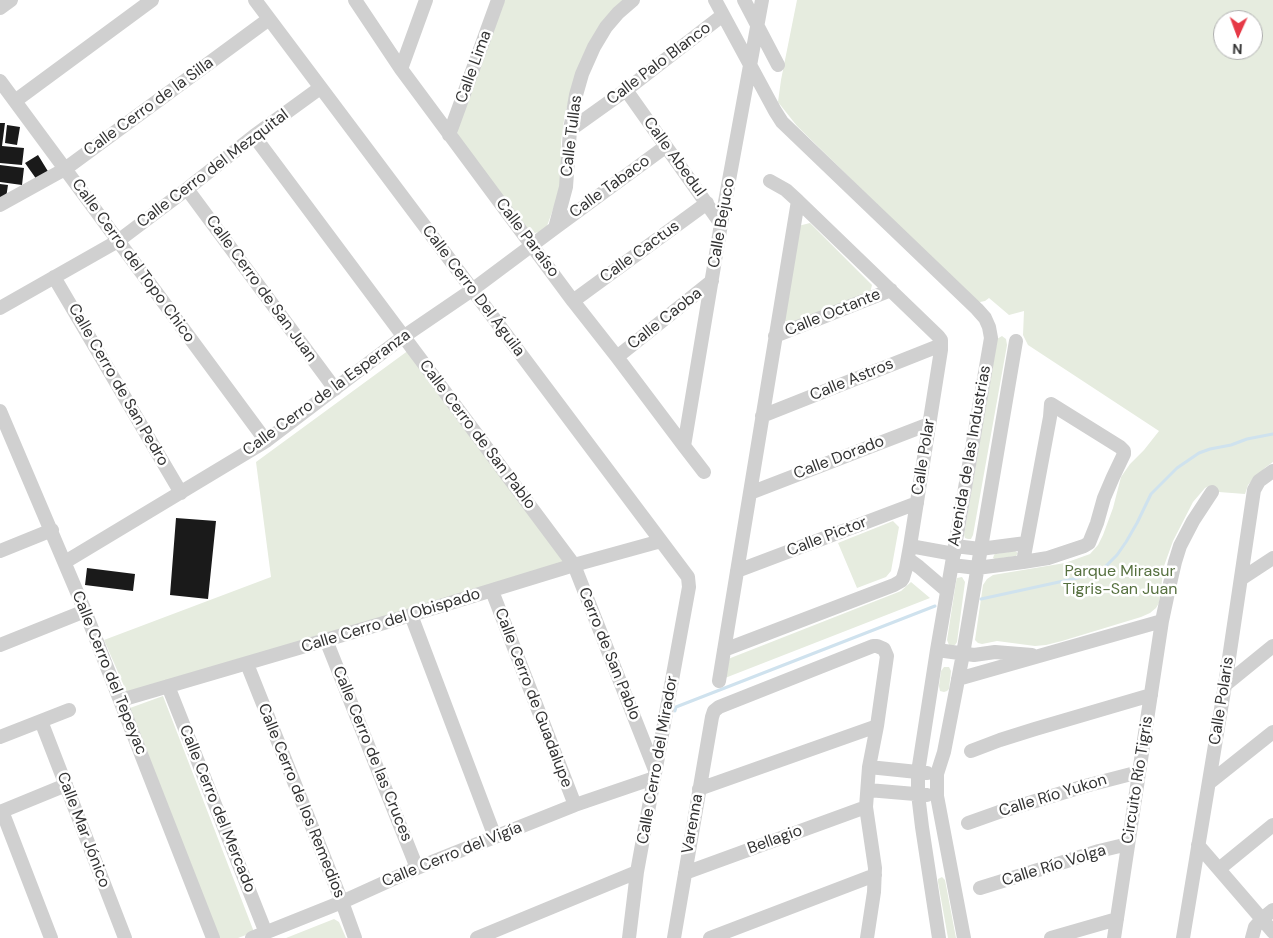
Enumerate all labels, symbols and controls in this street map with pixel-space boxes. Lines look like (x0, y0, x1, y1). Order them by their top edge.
north arrow (1213, 10, 1263, 60)
street label: Calle Palo Blanco (603, 19, 715, 109)
street label: Calle Lima (452, 28, 496, 106)
text: N (1232, 40, 1243, 58)
street label: Calle Cerro de la Silla (81, 54, 217, 160)
street label: Calle Tullas (557, 94, 587, 178)
street label: Calle Cerro del Mezquital (133, 106, 293, 232)
street label: Calle Abedul (639, 114, 709, 200)
street label: Calle Tabaco (566, 151, 654, 223)
street label: Calle Cerro del Topo Chico (67, 176, 199, 346)
street label: Calle Bejuco (705, 176, 739, 270)
street label: Calle Paraíso (491, 195, 563, 281)
street label: Calle Cerro de San Juan (201, 212, 321, 366)
street label: Calle Cactus (597, 217, 683, 287)
street label: Calle Cerro Del Águila (417, 222, 529, 360)
street label: Calle Caoba (624, 284, 706, 354)
street label: Calle Octante (782, 285, 884, 341)
street label: Calle Cerro de San Pedro (64, 300, 172, 470)
street label: Calle Cerro de la Esperanza (239, 326, 415, 460)
street label: Calle Astros (807, 355, 897, 405)
street label: Calle Cerro de San Pablo (415, 357, 539, 513)
street label: Avenida de las Industrias (945, 364, 995, 548)
street label: Calle Polar (908, 417, 940, 497)
street label: Calle Dorado (791, 432, 887, 484)
street label: Calle Pictor (784, 513, 870, 561)
park label: Parque Mirasur Tigris-San Juan (1063, 562, 1177, 600)
street label: Calle Cerro del Obispado (299, 585, 483, 657)
street label: Cerro de San Pablo (574, 585, 644, 723)
street label: Calle Cerro del Tepeyac (67, 588, 151, 758)
street label: Calle Cerro de Guadalupe (490, 606, 576, 790)
street label: Calle Polaris (1206, 656, 1238, 746)
street label: Calle Cerro de las Cruces (328, 664, 416, 844)
street label: Calle Cerro del Mirador (634, 674, 682, 846)
street label: Calle Cerro de los Remedios (253, 701, 349, 901)
street label: Circuito Río Tigris (1118, 715, 1158, 845)
street label: Calle Cerro del Mercado (175, 722, 259, 896)
street label: Calle Mar Jónico (52, 770, 114, 890)
street label: Calle Río Yukon (997, 770, 1109, 822)
street label: Varenna (678, 793, 708, 855)
street label: Calle Cerro del Vigía (379, 818, 525, 892)
street label: Bellagio (745, 821, 805, 859)
street label: Calle Río Volga (1000, 841, 1108, 891)

